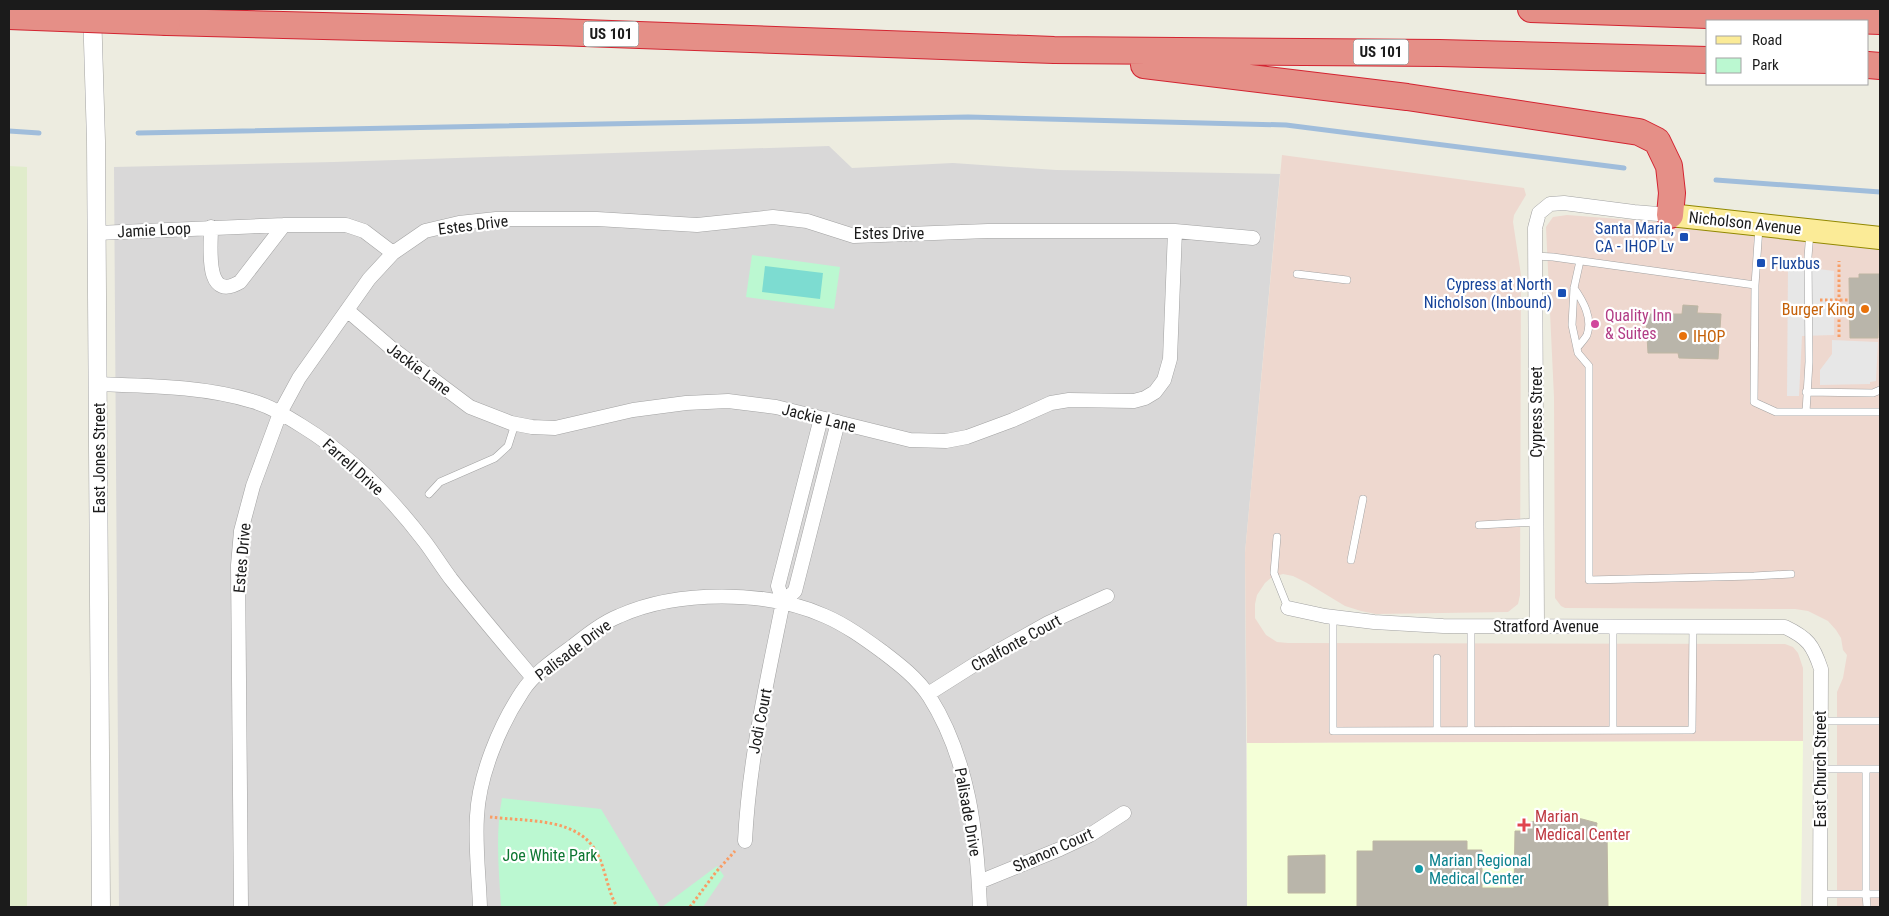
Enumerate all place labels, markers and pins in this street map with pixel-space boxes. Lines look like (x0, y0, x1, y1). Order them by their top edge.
place label: Santa Maria, CA - IHOP Lv (1595, 219, 1674, 256)
marker: Santa Maria, CA - IHOP Lv (1678, 231, 1690, 243)
place label: Fluxbus (1771, 254, 1820, 273)
marker: Fluxbus (1755, 257, 1767, 269)
place label: Cypress at North Nicholson (Inbound) (1424, 275, 1552, 312)
marker: Cypress at North Nicholson (Inbound) (1556, 287, 1568, 299)
place label: Burger King (1782, 300, 1855, 319)
marker: Burger King (1859, 303, 1871, 315)
place label: Quality Inn & Suites (1605, 306, 1672, 343)
marker: Quality Inn & Suites (1589, 318, 1601, 330)
place label: IHOP (1693, 327, 1726, 346)
marker: IHOP (1677, 330, 1689, 342)
place label: Marian Medical Center (1535, 807, 1630, 844)
marker: Marian Medical Center (1517, 818, 1531, 832)
place label: Marian Regional Medical Center (1429, 851, 1531, 888)
marker: Marian Regional Medical Center (1413, 863, 1425, 875)

